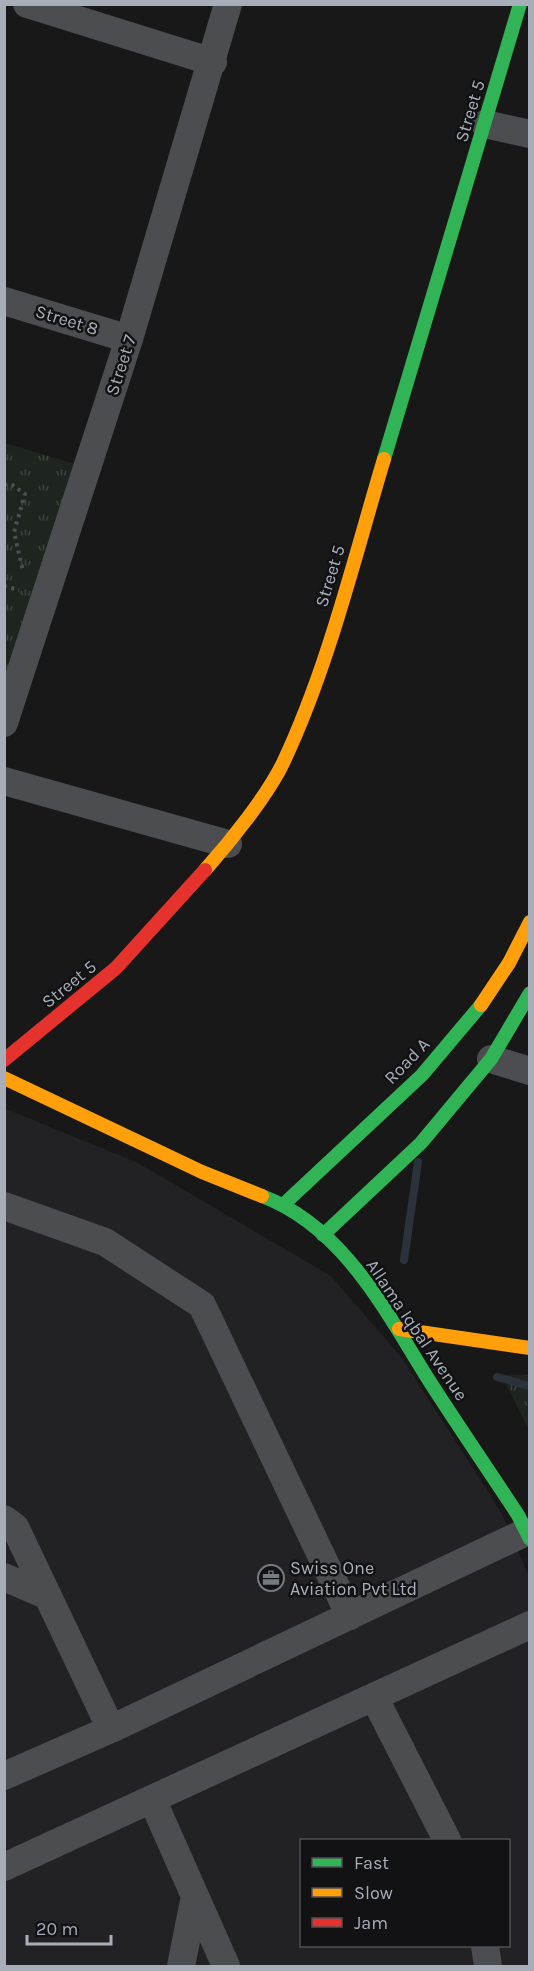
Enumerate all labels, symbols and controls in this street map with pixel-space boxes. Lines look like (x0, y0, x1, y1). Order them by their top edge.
street label: Street 5 (450, 77, 490, 145)
street label: Street 8 (33, 300, 101, 340)
street label: Street 7 (101, 332, 141, 398)
street label: Street 5 (310, 542, 350, 610)
street label: Street 5 (37, 955, 101, 1013)
street label: Road A (380, 1033, 434, 1089)
street label: Allama Iqbal Avenue (361, 1255, 473, 1405)
place label: Swiss One Aviation Pvt Ltd (290, 1557, 417, 1600)
office icon: Swiss One Aviation Pvt Ltd (256, 1563, 286, 1593)
legend (300, 1839, 510, 1947)
text: Fast (354, 1852, 389, 1874)
text: Slow (354, 1882, 393, 1904)
scale bar (27, 1908, 111, 1946)
text: Jam (354, 1912, 388, 1934)
text: 20 m (36, 1918, 78, 1940)

